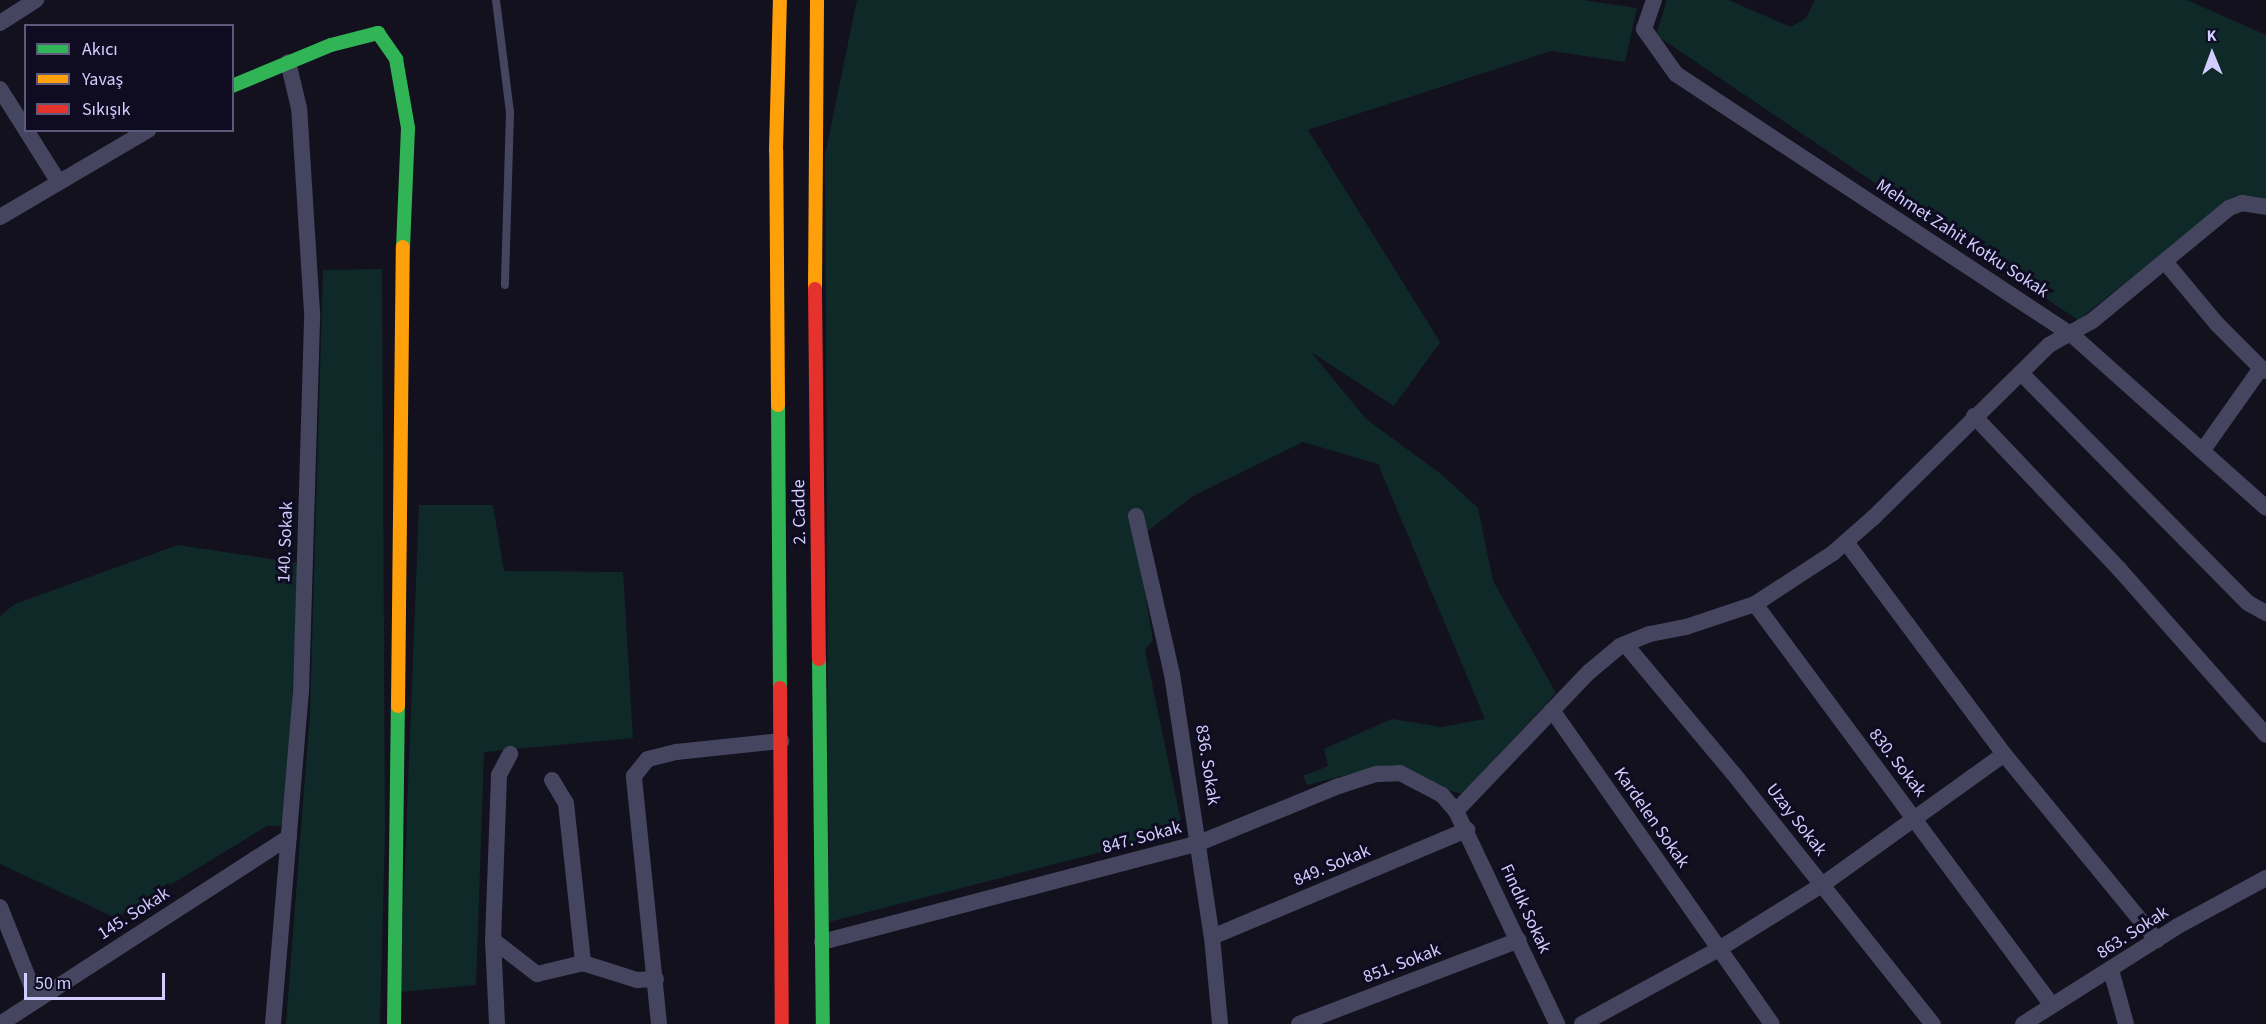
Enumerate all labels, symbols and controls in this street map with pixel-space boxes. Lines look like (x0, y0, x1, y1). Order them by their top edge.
legend (24, 24, 234, 132)
north arrow (2182, 24, 2242, 84)
text: K (2207, 25, 2217, 47)
text: Akıcı (82, 37, 118, 62)
text: Yavaş (82, 67, 123, 92)
text: Sıkışık (82, 97, 130, 122)
street label: Mehmet Zahit Kotku Sokak (1872, 175, 2052, 303)
street label: 2. Cadde (789, 479, 811, 545)
street label: 140. Sokak (274, 501, 298, 583)
street label: 836. Sokak (1190, 723, 1224, 807)
street label: 830. Sokak (1864, 724, 1930, 802)
street label: Kardelen Sokak (1608, 764, 1694, 872)
street label: Uzay Sokak (1761, 779, 1831, 861)
street label: 847. Sokak (1100, 817, 1184, 859)
street label: 849. Sokak (1290, 840, 1374, 892)
street label: Fındık Sokak (1495, 861, 1555, 957)
street label: 145. Sokak (94, 883, 174, 945)
street label: 863. Sokak (2093, 902, 2173, 964)
street label: 851. Sokak (1360, 939, 1444, 989)
scale bar (27, 961, 168, 999)
text: 50 m (35, 971, 71, 996)

